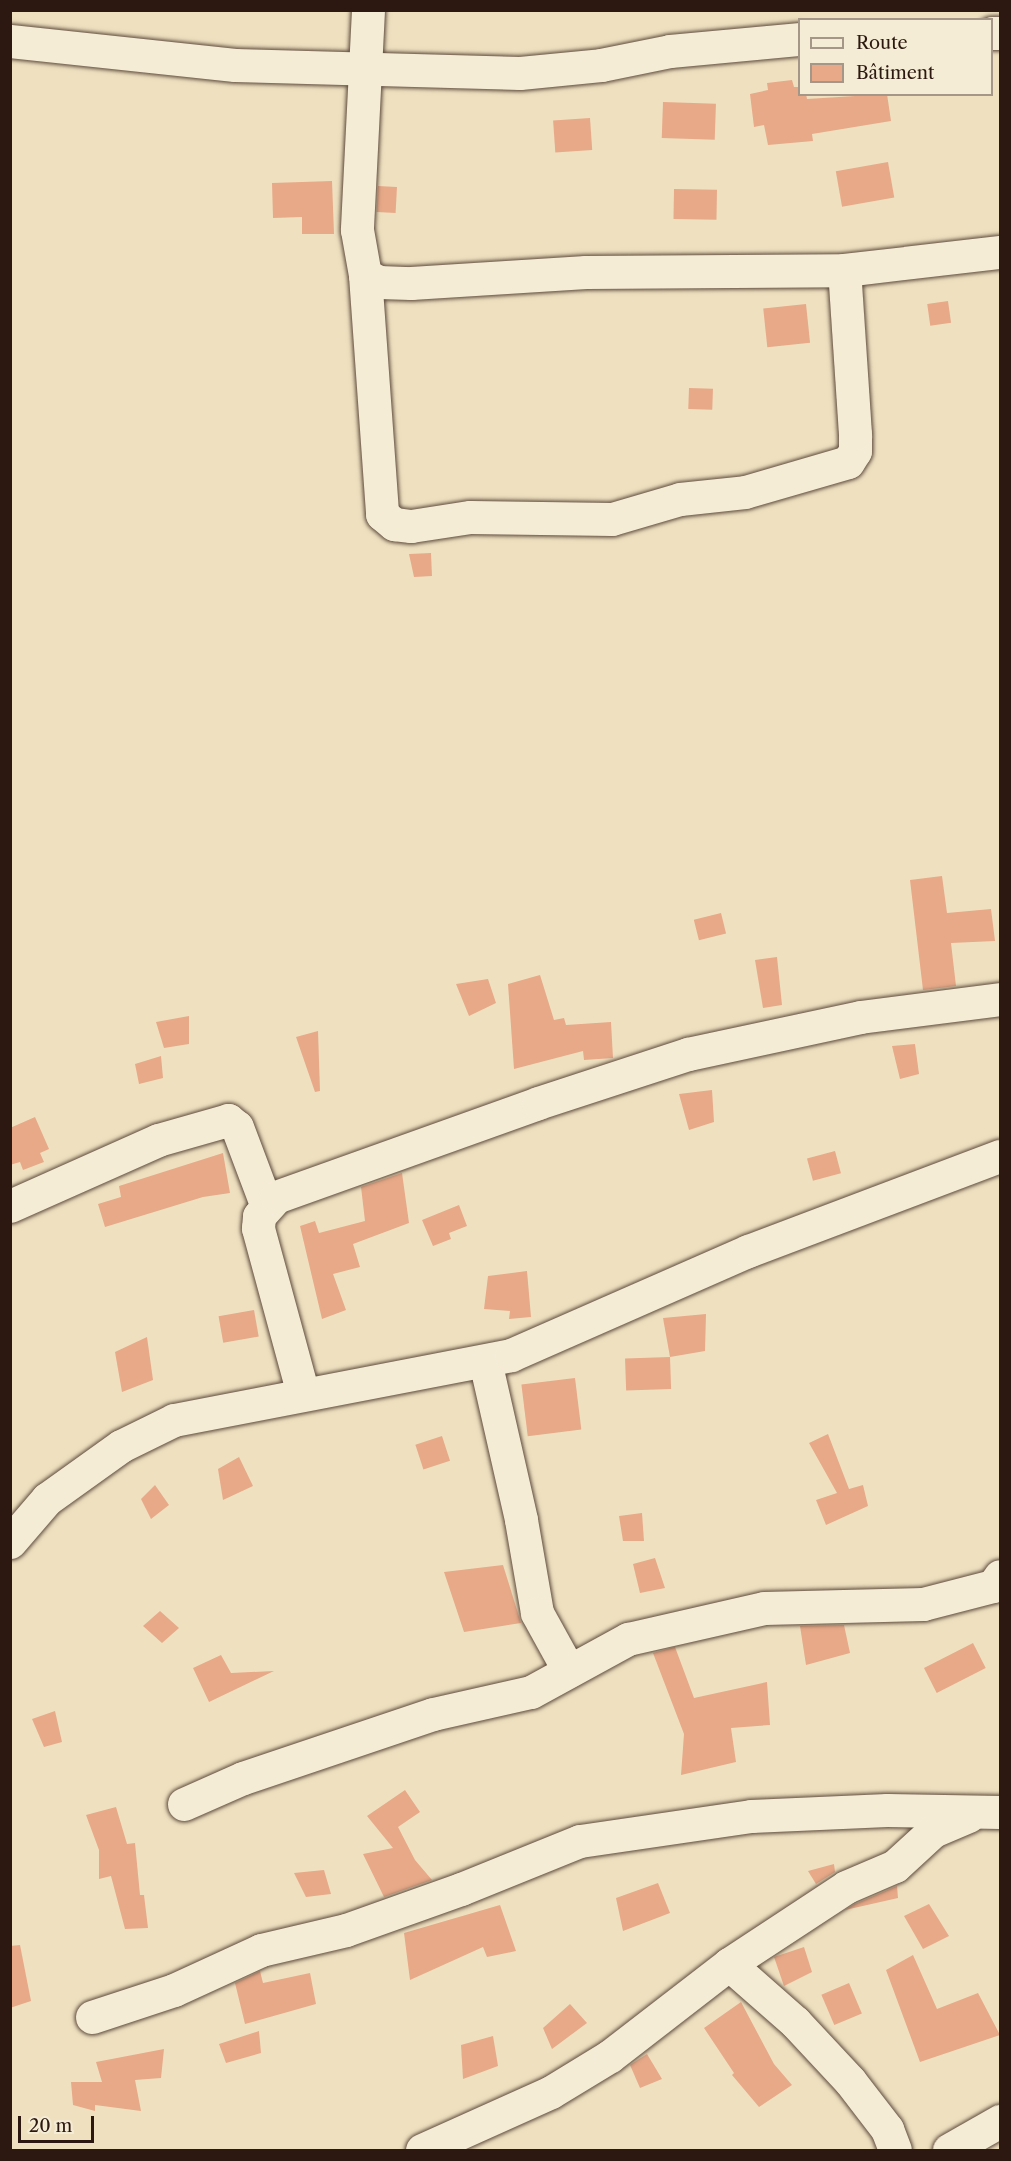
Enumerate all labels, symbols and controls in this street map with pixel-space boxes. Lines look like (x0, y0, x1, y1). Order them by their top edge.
legend (798, 18, 993, 96)
text: Route (856, 32, 908, 54)
text: Bâtiment (856, 62, 934, 84)
scale bar (21, 2104, 98, 2142)
text: 20 m (29, 2115, 72, 2137)

